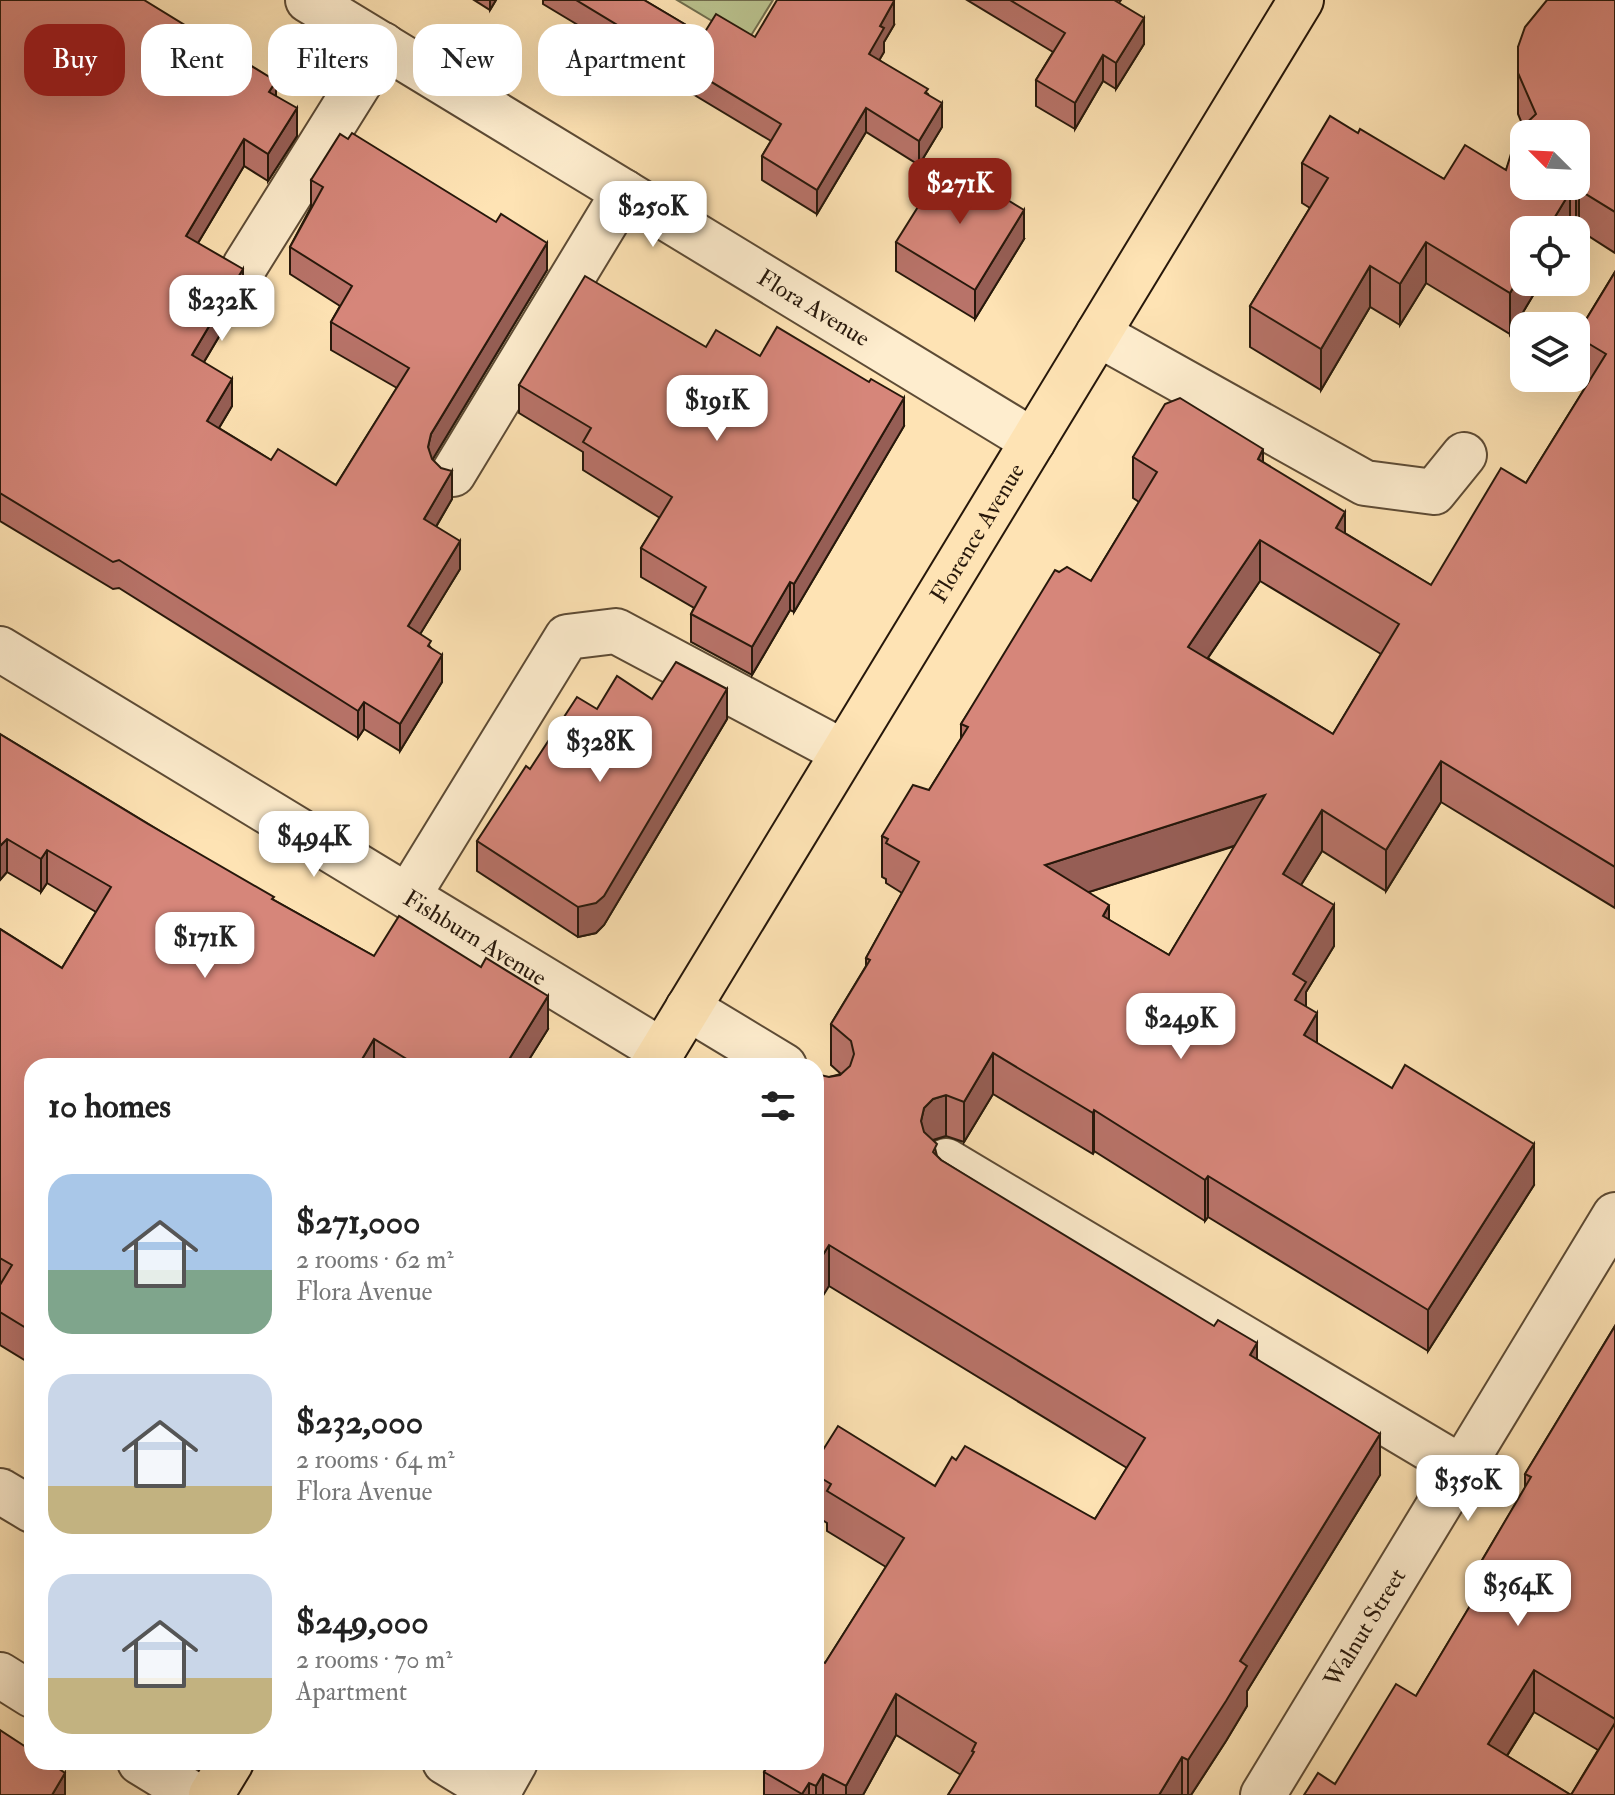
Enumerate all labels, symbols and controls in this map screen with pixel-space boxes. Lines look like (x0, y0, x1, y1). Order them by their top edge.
chip: Buy (24, 24, 125, 96)
chip: Rent (141, 24, 252, 96)
chip: Filters (268, 24, 397, 96)
chip: New (413, 24, 522, 96)
chip: Apartment (538, 24, 714, 96)
north arrow (1510, 120, 1590, 200)
map controls (1510, 120, 1590, 392)
pin: $271K (904, 158, 1016, 226)
text: $271K (926, 168, 994, 200)
pin: $250K (597, 181, 709, 249)
text: $250K (618, 191, 688, 223)
button: locate (1510, 216, 1590, 296)
street label: Flora Avenue (752, 262, 876, 354)
pin: $232K (166, 275, 278, 343)
text: $232K (187, 285, 257, 317)
button: layers (1510, 312, 1590, 392)
pin: $191K (661, 375, 773, 443)
text: $191K (685, 385, 749, 417)
street label: Florence Avenue (923, 457, 1031, 608)
pin: $328K (544, 716, 656, 784)
text: $328K (566, 726, 634, 758)
pin: $494K (258, 811, 370, 879)
text: $494K (277, 821, 351, 853)
street label: Fishburn Avenue (398, 882, 553, 993)
pin: $171K (149, 912, 261, 980)
text: $171K (173, 922, 237, 954)
pin: $249K (1125, 993, 1237, 1061)
text: $249K (1144, 1003, 1218, 1035)
icon: filters (756, 1084, 800, 1128)
text: 10 homes (48, 1085, 171, 1128)
text: $271,000 (296, 1201, 421, 1244)
icon: home (112, 1206, 208, 1302)
text: 2 rooms · 62 m² (296, 1244, 454, 1276)
text: Flora Avenue (296, 1276, 433, 1308)
text: $232,000 (296, 1401, 423, 1444)
icon: home (112, 1406, 208, 1502)
text: 2 rooms · 64 m² (296, 1444, 455, 1476)
pin: $350K (1412, 1455, 1524, 1523)
text: $350K (1434, 1465, 1502, 1497)
text: Flora Avenue (296, 1476, 433, 1508)
pin: $364K (1462, 1560, 1574, 1628)
street label: Walnut Street (1316, 1562, 1413, 1693)
text: $364K (1483, 1570, 1553, 1602)
text: $249,000 (296, 1601, 429, 1644)
icon: home (112, 1606, 208, 1702)
text: 2 rooms · 70 m² (296, 1644, 453, 1676)
text: Apartment (296, 1676, 407, 1708)

